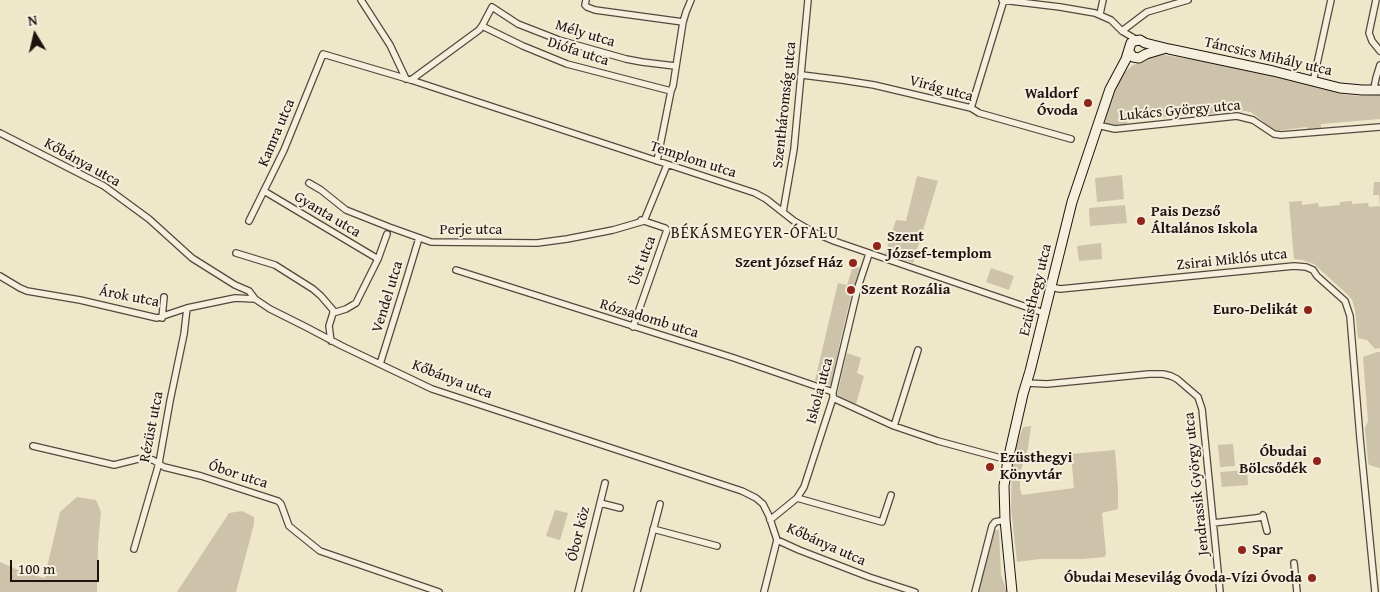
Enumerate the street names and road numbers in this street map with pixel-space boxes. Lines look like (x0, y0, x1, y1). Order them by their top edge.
street label: Mély utca (553, 16, 617, 52)
street label: Diófa utca (545, 34, 611, 70)
street label: Táncsics Mihály utca (1202, 34, 1334, 80)
street label: Szentháromság utca (769, 41, 801, 169)
street label: Virág utca (907, 72, 975, 106)
street label: Kamra utca (255, 96, 299, 170)
street label: Lukács György utca (1119, 97, 1241, 125)
street label: Kőbánya utca (41, 135, 123, 191)
street label: Templom utca (648, 138, 738, 182)
street label: Gyanta utca (290, 188, 364, 242)
street label: Perje utca (440, 221, 502, 239)
street label: Üst utca (626, 234, 660, 288)
street label: Ezüsthegy utca (1016, 242, 1056, 338)
street label: Zsirai Miklós utca (1176, 245, 1288, 275)
street label: Vendel utca (369, 259, 407, 335)
street label: Árok utca (97, 282, 161, 312)
street label: Rózsadomb utca (598, 295, 700, 343)
street label: Kőbánya utca (409, 356, 495, 404)
street label: Iskola utca (803, 356, 837, 426)
street label: Rézüst utca (136, 390, 168, 464)
street label: Jendrassik György utca (1181, 412, 1213, 556)
street label: Óbor utca (206, 457, 270, 493)
street label: Óbor köz (564, 505, 594, 563)
street label: Kőbánya utca (784, 520, 868, 570)

